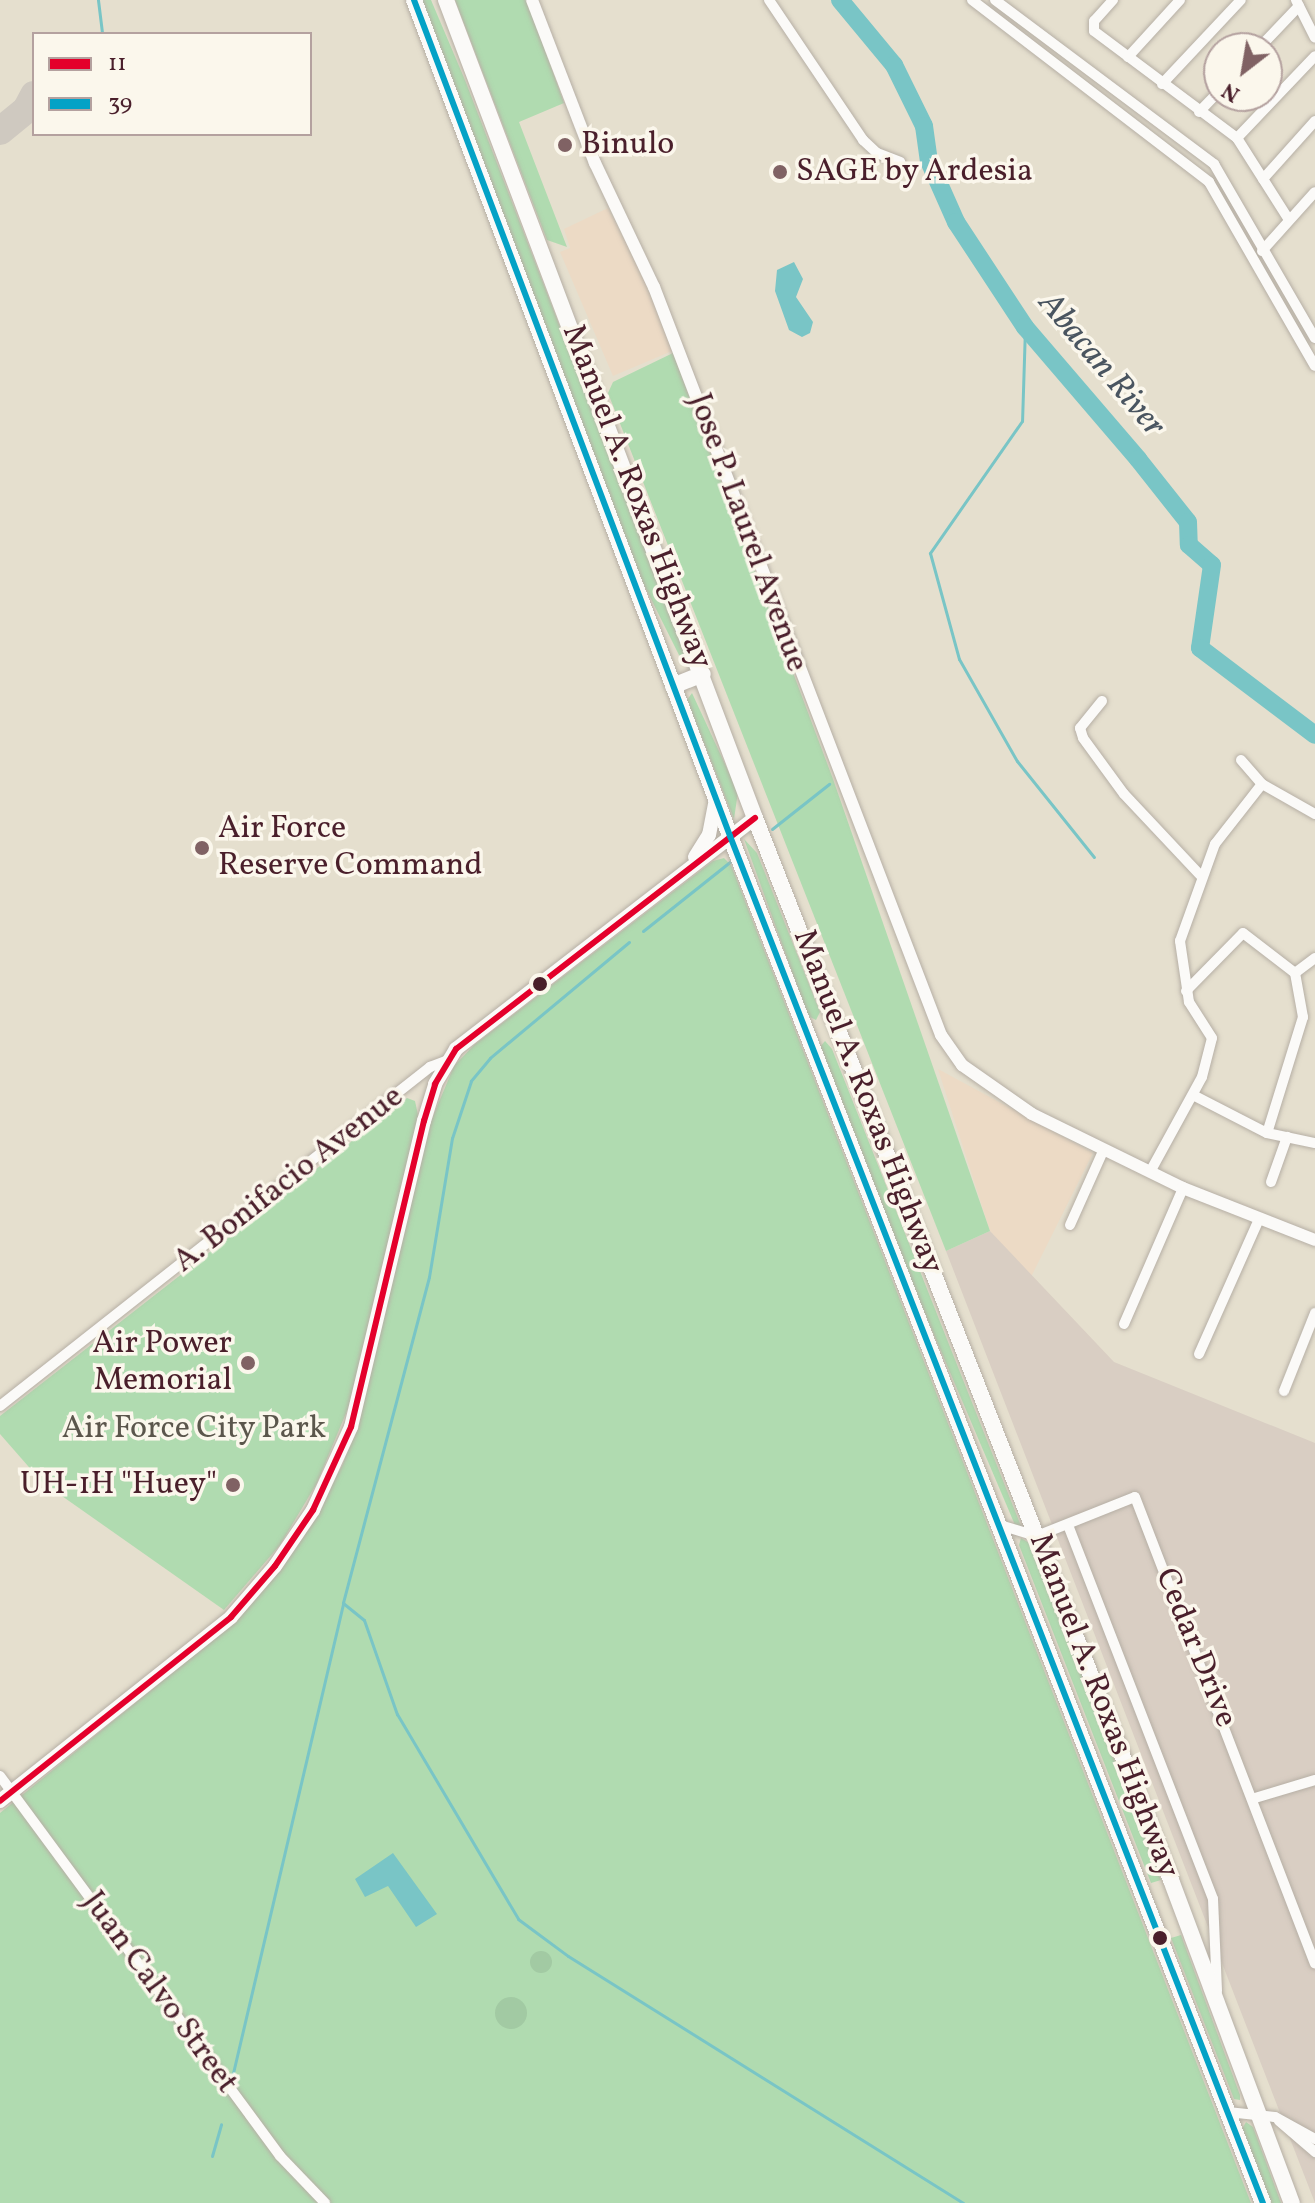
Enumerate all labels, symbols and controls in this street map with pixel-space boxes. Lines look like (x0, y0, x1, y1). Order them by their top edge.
legend (32, 32, 312, 136)
north arrow (1203, 32, 1283, 112)
text: 11 (108, 47, 127, 81)
text: N (1217, 74, 1246, 109)
text: 39 (108, 87, 132, 121)
place label: Binulo (581, 126, 674, 164)
marker: Binulo (556, 136, 574, 154)
place label: SAGE by Ardesia (796, 153, 1034, 191)
marker: SAGE by Ardesia (771, 163, 789, 181)
water label: Abacan River (1029, 284, 1173, 446)
street label: Manuel A. Roxas Highway (553, 319, 719, 675)
street label: Jose P. Laurel Avenue (679, 389, 815, 677)
place label: Air Force Reserve Command (218, 811, 482, 886)
marker: Air Force Reserve Command (193, 839, 211, 857)
street label: Manuel A. Roxas Highway (784, 924, 950, 1280)
unlabelled marker (532, 976, 548, 992)
street label: A. Bonifacio Avenue (166, 1078, 412, 1282)
place label: Air Power Memorial (92, 1326, 232, 1401)
marker: Air Power Memorial (239, 1354, 257, 1372)
park label: Air Force City Park (61, 1410, 327, 1448)
place label: UH-1H "Huey" (20, 1466, 217, 1504)
marker: UH-1H "Huey" (224, 1476, 242, 1494)
street label: Manuel A. Roxas Highway (1020, 1528, 1186, 1884)
street label: Cedar Drive (1146, 1563, 1244, 1733)
street label: Juan Calvo Street (73, 1885, 245, 2101)
unlabelled marker (1152, 1930, 1168, 1946)

